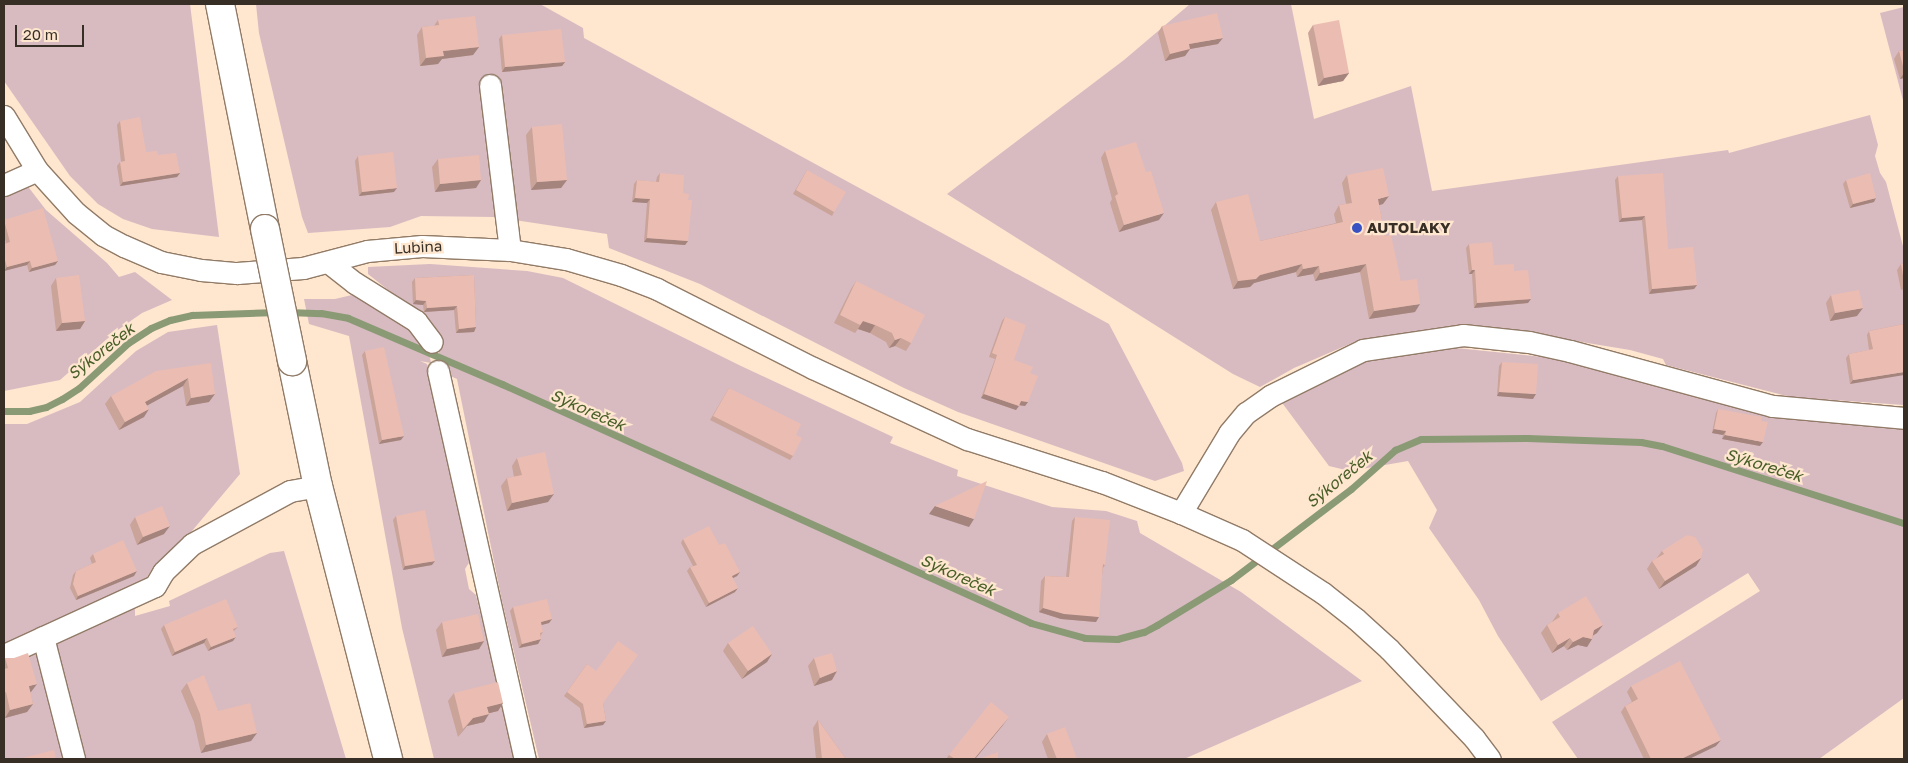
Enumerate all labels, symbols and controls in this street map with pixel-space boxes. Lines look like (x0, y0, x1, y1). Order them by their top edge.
scale bar (18, 15, 86, 47)
text: 20 m (23, 25, 58, 43)
place label: AUTOLAKY (1367, 219, 1450, 237)
marker: AUTOLAKY (1351, 222, 1363, 234)
street label: Lubina (393, 237, 443, 257)
water label: Sýkoreček (64, 319, 138, 383)
water label: Sýkoreček (548, 385, 628, 435)
water label: Sýkoreček (1723, 444, 1805, 486)
water label: Sýkoreček (1302, 446, 1376, 512)
water label: Sýkoreček (918, 550, 998, 600)

